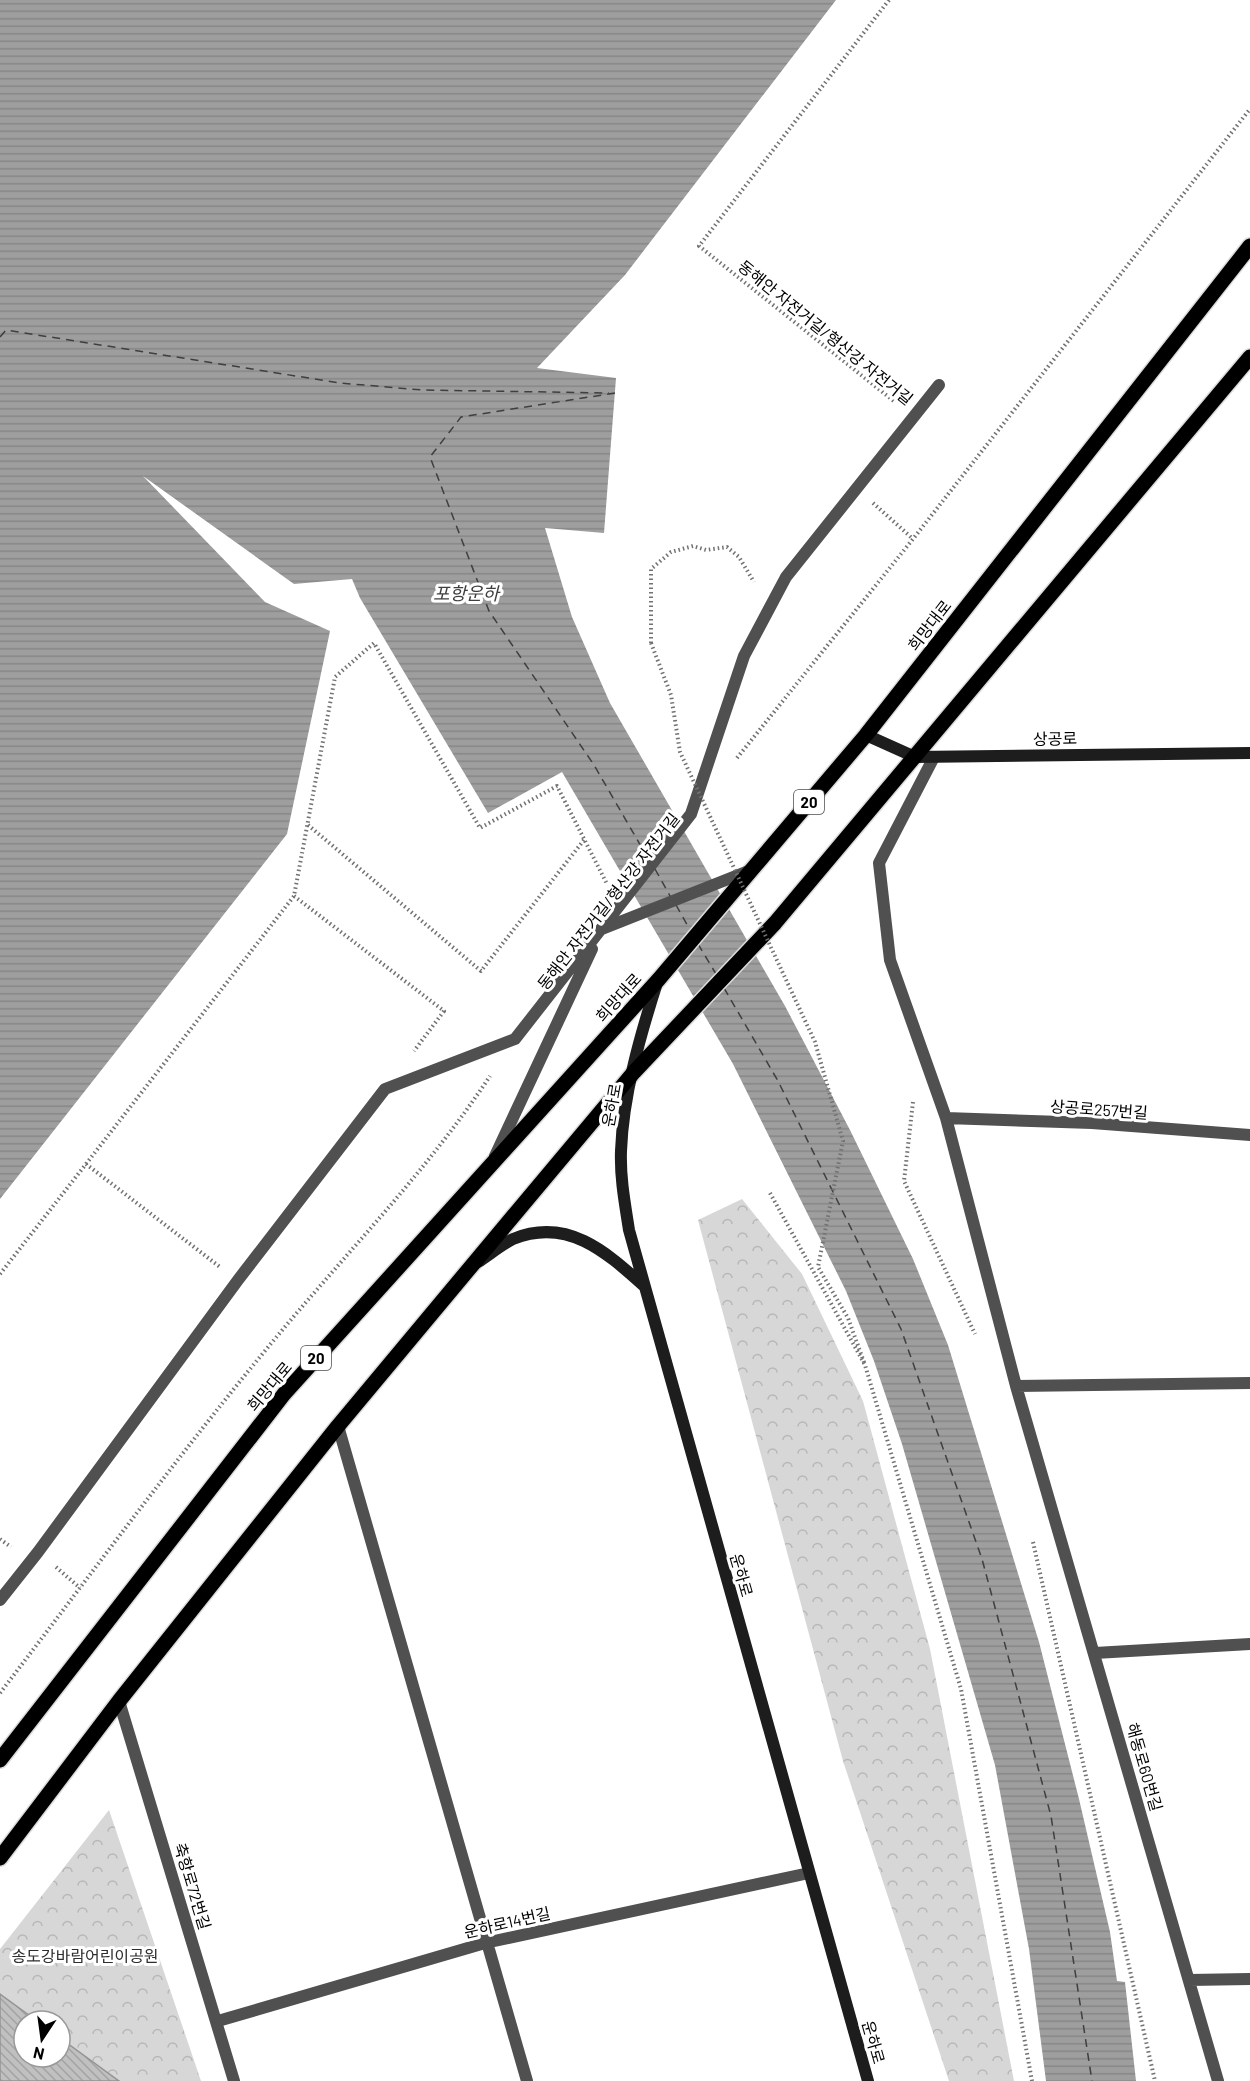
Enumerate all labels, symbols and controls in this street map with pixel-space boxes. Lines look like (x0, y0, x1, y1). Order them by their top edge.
street label: 동해안 자전거길/형산강 자전거길 (735, 256, 917, 408)
water label: 포항운하 (433, 582, 502, 604)
street label: 희망대로 (903, 596, 955, 654)
street label: 상공로 (1033, 728, 1078, 748)
road number: 20 (794, 790, 824, 814)
street label: 동해안 자전거길/형산강 자전거길 (533, 809, 683, 993)
street label: 희망대로 (591, 969, 645, 1025)
street label: 운하로 (598, 1081, 624, 1128)
street label: 상공로257번길 (1049, 1096, 1149, 1122)
road number: 20 (301, 1346, 331, 1370)
street label: 희망대로 (243, 1357, 295, 1415)
street label: 운하로 (727, 1551, 757, 1599)
street label: 해동로60번길 (1123, 1721, 1167, 1813)
street label: 축항로72번길 (171, 1840, 215, 1932)
street label: 운하로14번길 (462, 1903, 552, 1941)
park label: 송도강바람어린이공원 (11, 1946, 159, 1965)
north arrow (12, 2009, 72, 2069)
street label: 운하로 (859, 2018, 889, 2066)
text: N (31, 2044, 46, 2065)

